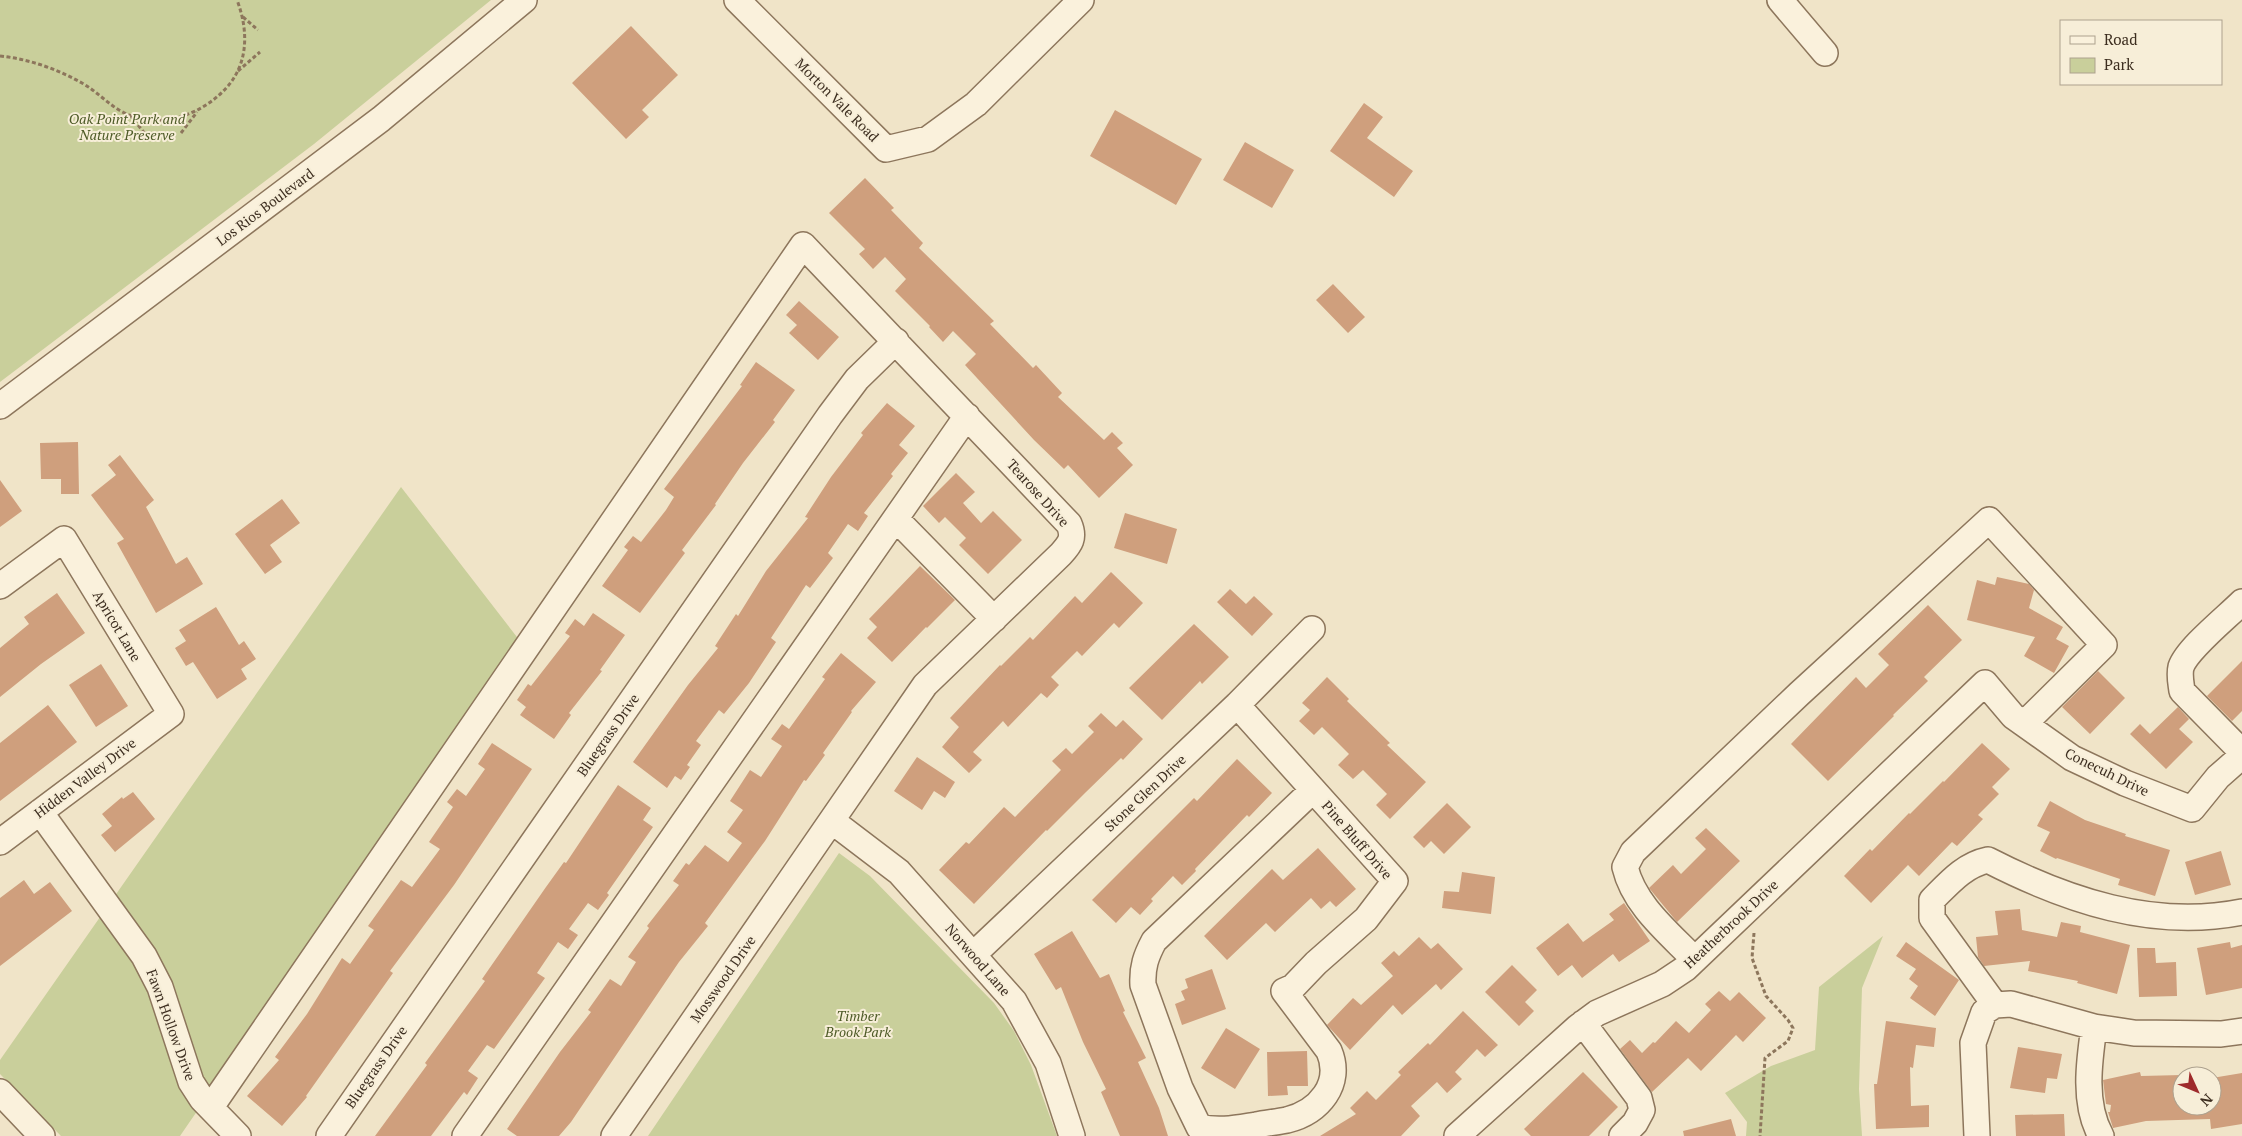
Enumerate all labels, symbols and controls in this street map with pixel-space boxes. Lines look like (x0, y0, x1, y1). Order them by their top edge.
legend (2060, 20, 2222, 85)
text: Road (2104, 29, 2137, 49)
street label: Morton Vale Road (791, 54, 883, 146)
text: Park (2104, 54, 2134, 74)
park label: Oak Point Park and Nature Preserve (69, 109, 186, 144)
street label: Los Rios Boulevard (212, 163, 318, 250)
street label: Tearose Drive (1003, 455, 1074, 531)
street label: Apricot Lane (89, 587, 146, 665)
street label: Bluegrass Drive (572, 690, 643, 780)
street label: Hidden Valley Drive (30, 733, 139, 822)
street label: Conecuh Drive (2062, 743, 2152, 800)
street label: Stone Glen Drive (1100, 750, 1190, 835)
street label: Pine Bluff Drive (1318, 796, 1397, 883)
street label: Heatherbrook Drive (1679, 875, 1782, 972)
street label: Norwood Lane (942, 919, 1015, 1000)
street label: Mosswood Drive (686, 931, 760, 1026)
street label: Fawn Hollow Drive (142, 966, 200, 1083)
park label: Timber Brook Park (824, 1006, 891, 1041)
street label: Bluegrass Drive (340, 1022, 411, 1112)
north arrow (2172, 1066, 2222, 1116)
text: N (2196, 1090, 2217, 1111)

